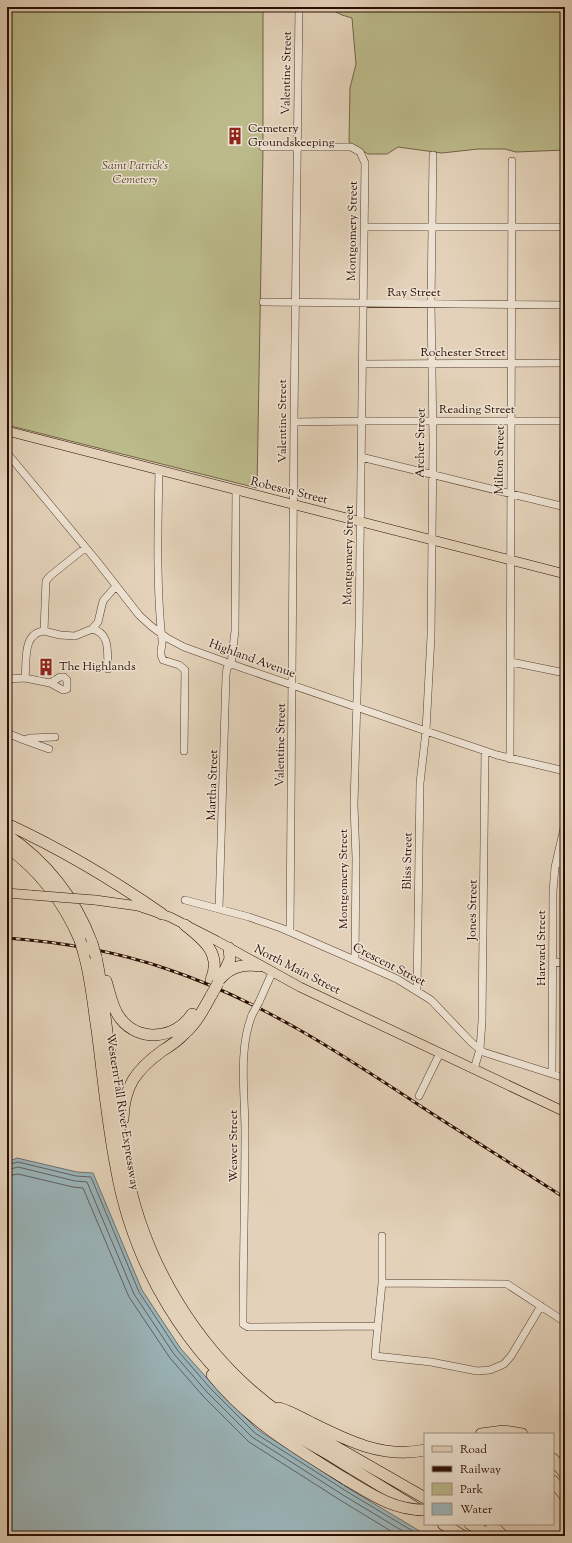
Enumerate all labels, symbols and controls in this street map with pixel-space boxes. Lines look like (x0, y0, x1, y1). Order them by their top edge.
street label: Valentine Street (277, 31, 297, 115)
place label: Cemetery Groundskeeping (248, 120, 335, 152)
building icon: Cemetery Groundskeeping (225, 126, 245, 146)
park label: Saint Patrick's Cemetery (102, 157, 168, 189)
street label: Montgomery Street (343, 181, 363, 281)
street label: Ray Street (387, 284, 441, 302)
street label: Rochester Street (420, 344, 506, 362)
street label: Valentine Street (274, 379, 292, 463)
street label: Reading Street (439, 401, 515, 419)
street label: Archer Street (411, 408, 431, 478)
street label: Milton Street (490, 425, 510, 495)
street label: Robeson Street (249, 473, 329, 509)
street label: Montgomery Street (339, 505, 359, 605)
street label: Highland Avenue (206, 635, 298, 683)
building icon: The Highlands (36, 657, 56, 677)
place label: The Highlands (59, 658, 136, 676)
street label: Valentine Street (271, 703, 291, 787)
street label: Martha Street (203, 749, 223, 821)
street label: Montgomery Street (335, 829, 353, 929)
street label: Bliss Street (399, 832, 417, 890)
street label: Jones Street (463, 879, 483, 942)
street label: Harvard Street (533, 910, 551, 986)
street label: Crescent Street (349, 939, 429, 991)
street label: North Main Street (251, 940, 343, 1000)
street label: Western Fall River Expressway (101, 1032, 143, 1192)
street label: Weaver Street (225, 1110, 243, 1182)
legend (424, 1433, 554, 1525)
text: Road (460, 1441, 487, 1459)
text: Railway (460, 1461, 501, 1479)
text: Park (460, 1481, 483, 1499)
text: Water (460, 1501, 493, 1519)

